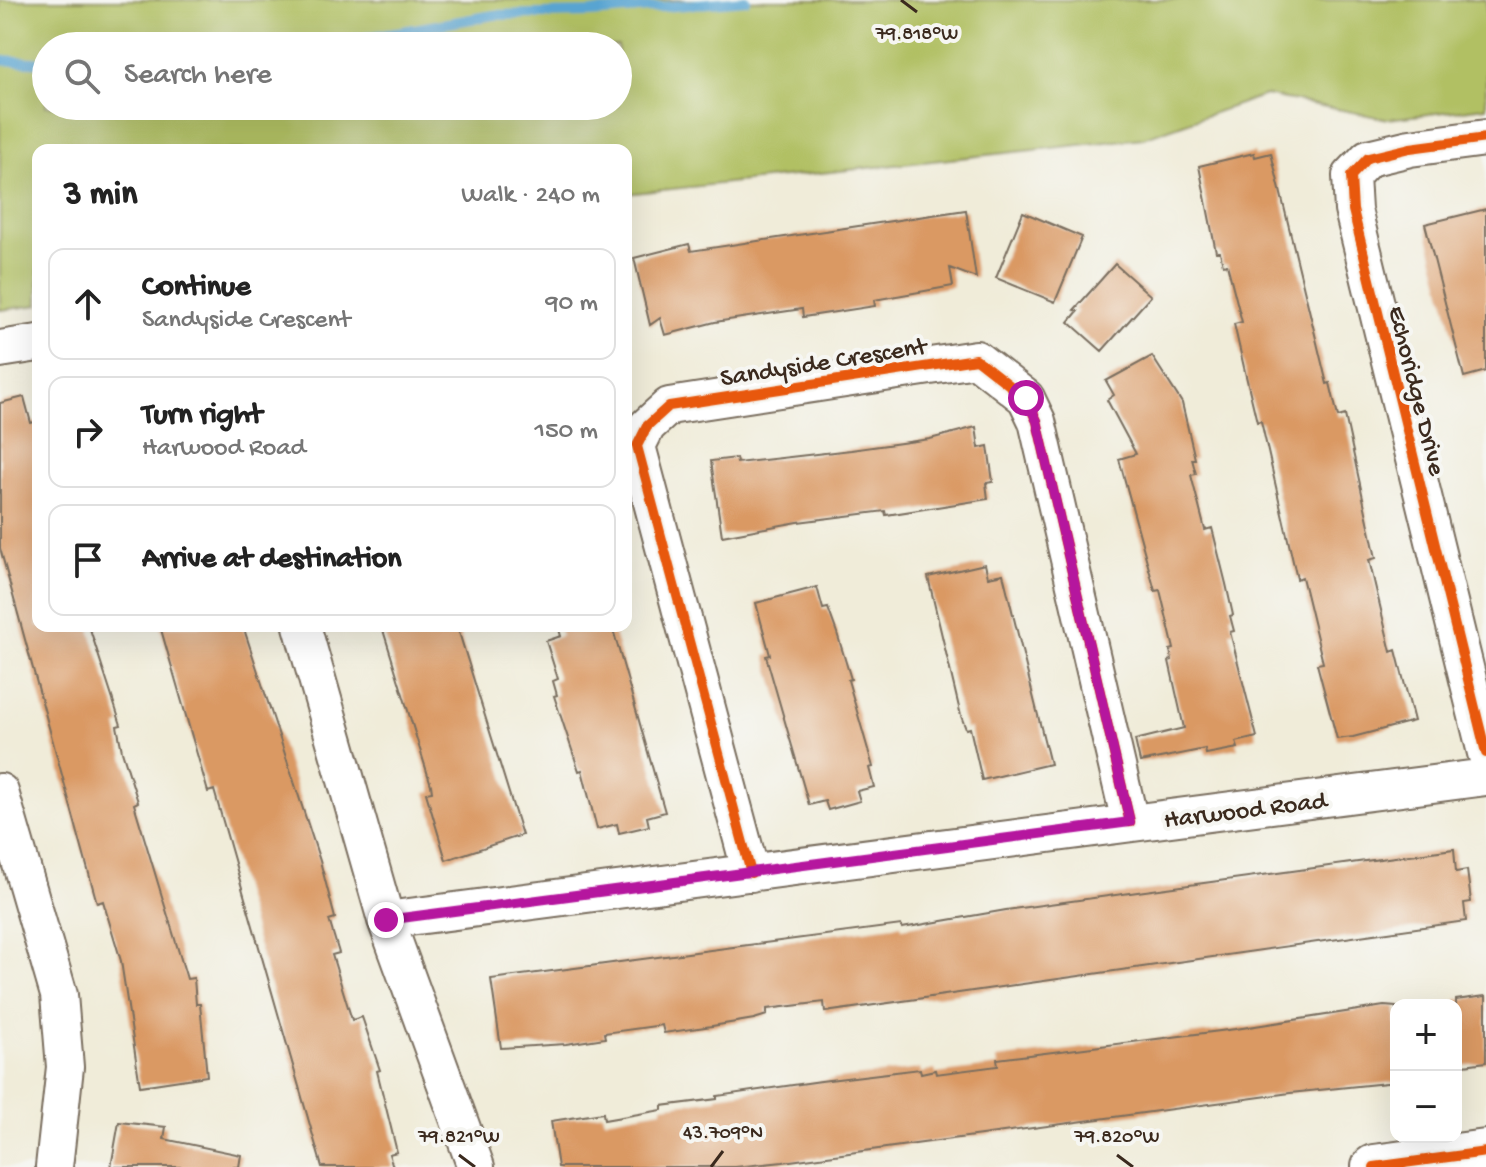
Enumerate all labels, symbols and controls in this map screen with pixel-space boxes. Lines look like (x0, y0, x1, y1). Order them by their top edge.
text: 79.818°W (875, 24, 958, 47)
search box (32, 32, 632, 120)
icon: search (60, 54, 104, 98)
text: Search here (124, 59, 272, 94)
text: 3 min (64, 176, 137, 216)
text: Walk · 240 m (461, 181, 600, 212)
text: Continue (142, 271, 251, 306)
icon: ahead (66, 282, 110, 326)
text: 90 m (546, 289, 598, 320)
street label: Echoridge Drive (1379, 303, 1451, 480)
text: Sandyside Crescent (142, 306, 350, 337)
street label: Sandyside Crescent (718, 332, 931, 396)
route start (1008, 380, 1044, 416)
text: Turn right (142, 399, 262, 434)
icon: right (66, 410, 110, 454)
text: 150 m (534, 417, 598, 448)
text: Harwood Road (142, 434, 306, 465)
icon: arrive (66, 538, 110, 582)
text: Arrive at destination (142, 543, 402, 578)
street label: Harwood Road (1162, 787, 1330, 838)
route end (368, 902, 404, 938)
map controls (1390, 999, 1462, 1143)
button: + (1390, 999, 1462, 1071)
button: − (1390, 1071, 1462, 1143)
text: 43.709°N (683, 1123, 763, 1146)
text: 79.821°W (417, 1127, 500, 1150)
text: 79.820°W (1074, 1127, 1159, 1150)

